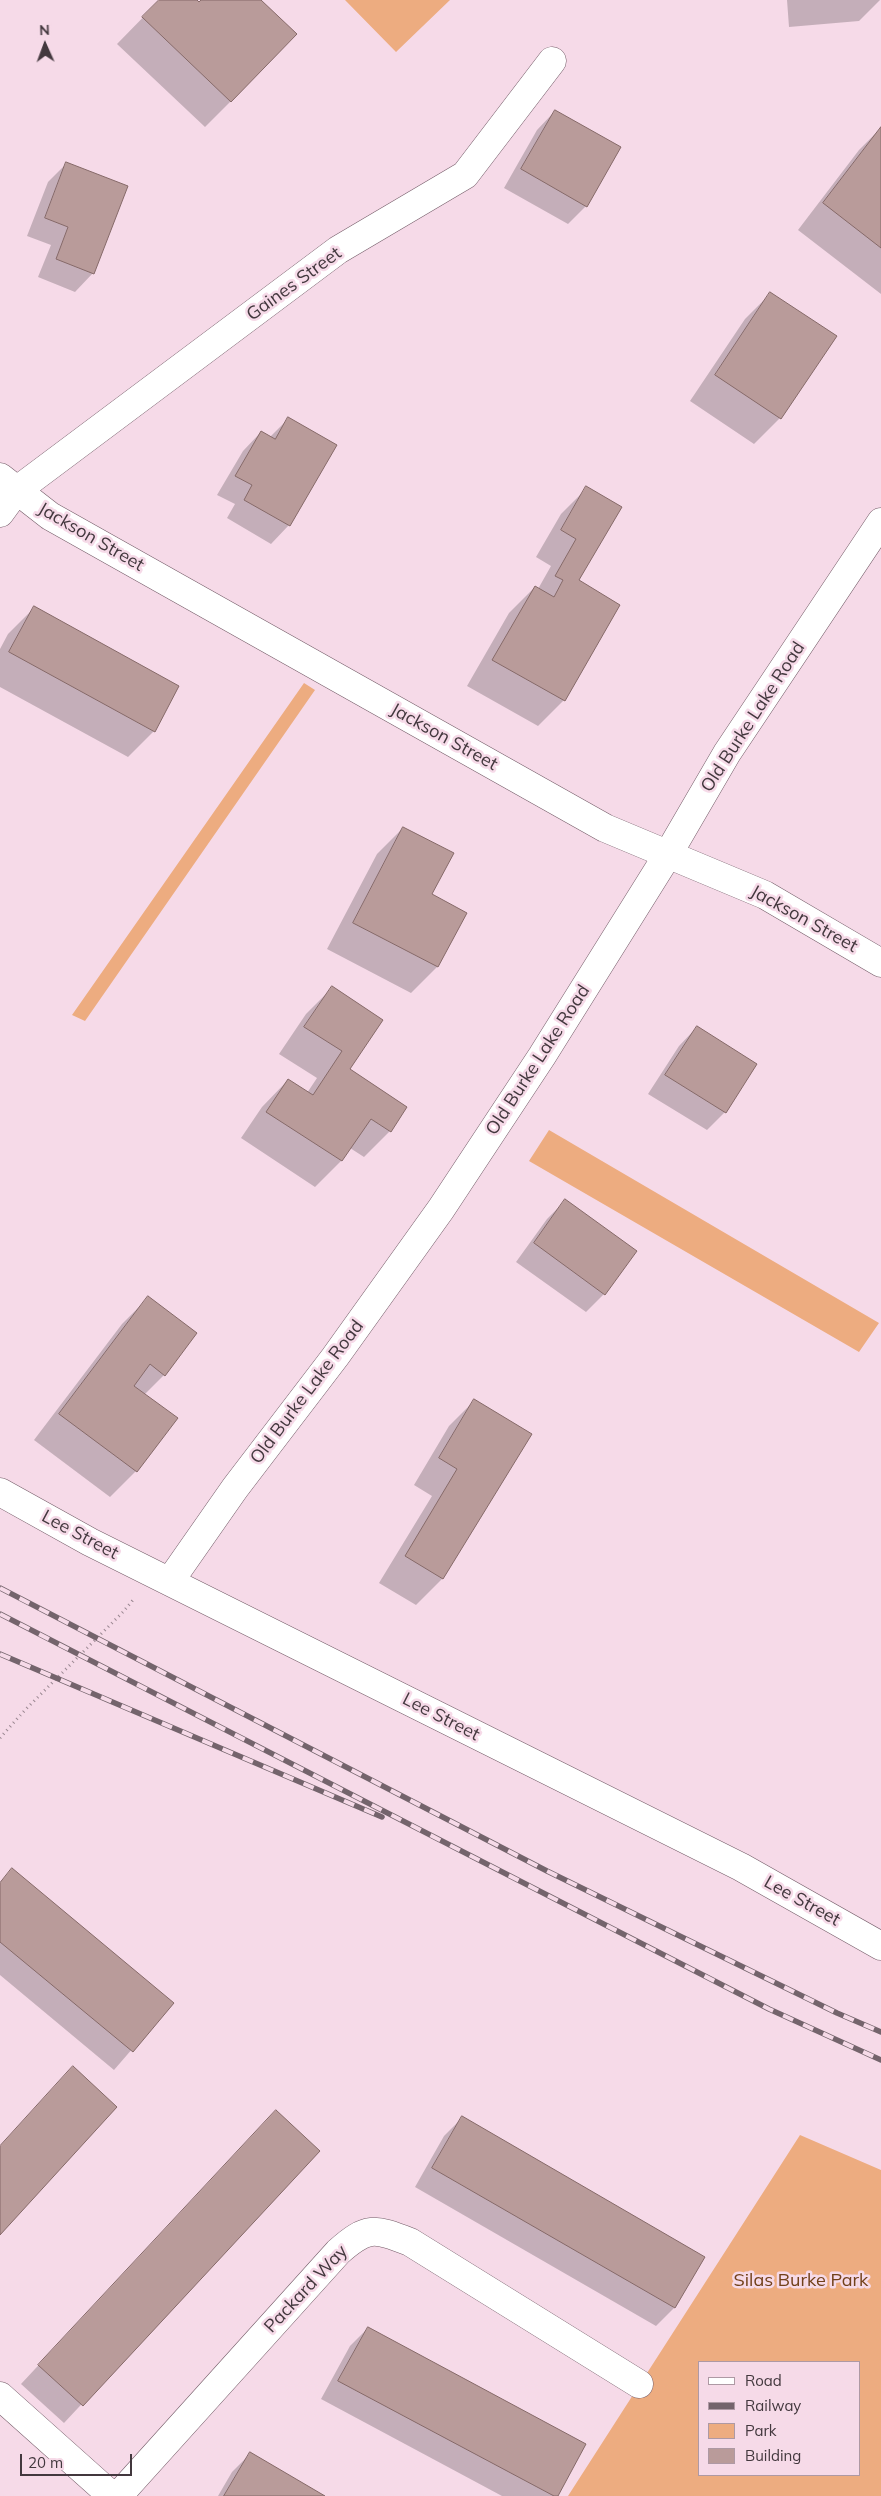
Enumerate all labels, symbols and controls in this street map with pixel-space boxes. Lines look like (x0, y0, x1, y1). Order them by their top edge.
north arrow (20, 20, 70, 70)
text: N (39, 21, 50, 39)
street label: Gaines Street (242, 242, 346, 326)
street label: Jackson Street (34, 498, 148, 576)
street label: Old Burke Lake Road (696, 638, 810, 796)
street label: Jackson Street (387, 699, 501, 775)
street label: Jackson Street (747, 881, 861, 957)
street label: Old Burke Lake Road (481, 981, 595, 1139)
street label: Old Burke Lake Road (246, 1316, 368, 1468)
street label: Lee Street (38, 1506, 122, 1564)
street label: Lee Street (399, 1688, 483, 1746)
street label: Lee Street (760, 1871, 844, 1931)
street label: Packard Way (260, 2241, 352, 2337)
park label: Silas Burke Park (734, 2270, 868, 2292)
legend (698, 2361, 861, 2476)
text: Road (745, 2371, 782, 2390)
text: Railway (745, 2396, 801, 2415)
text: Park (745, 2421, 777, 2440)
scale bar (22, 2444, 135, 2476)
text: Building (745, 2446, 801, 2465)
text: 20 m (28, 2453, 63, 2472)

